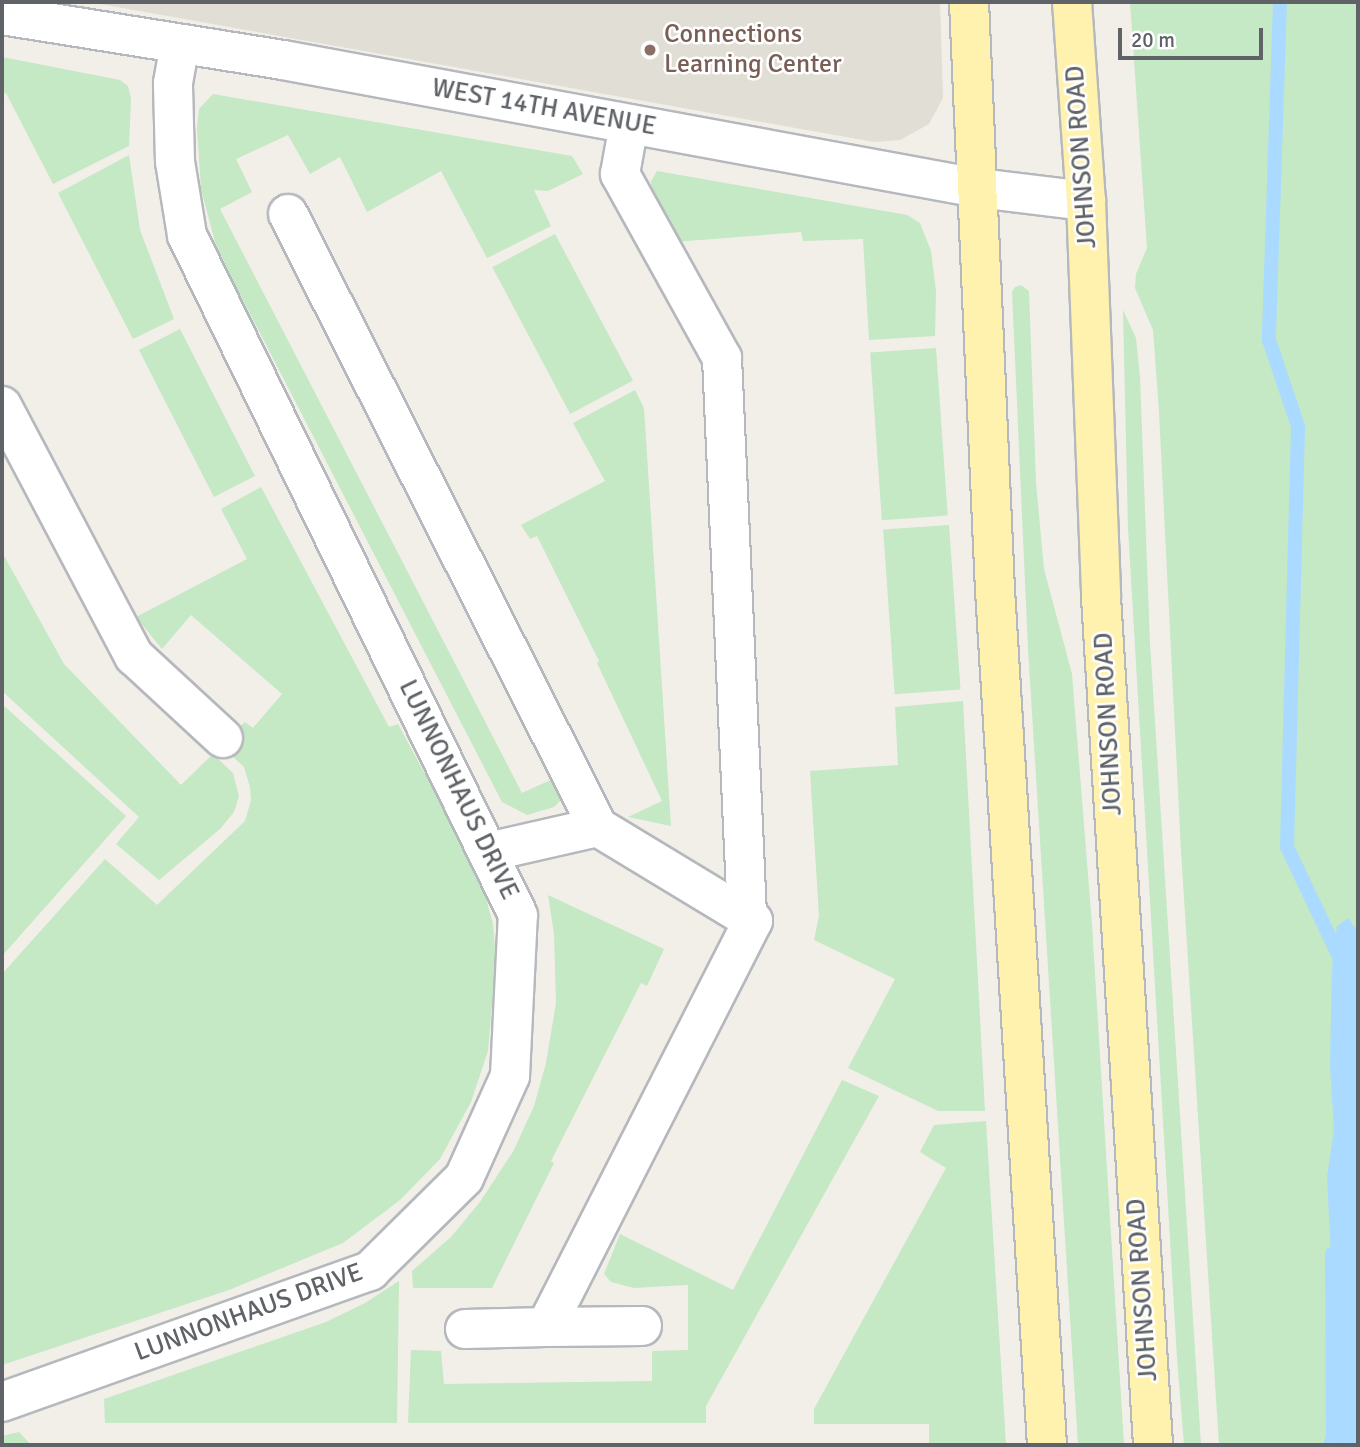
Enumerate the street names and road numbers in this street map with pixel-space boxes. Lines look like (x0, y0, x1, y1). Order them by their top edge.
street label: JOHNSON ROAD (1060, 64, 1104, 250)
street label: WEST 14TH AVENUE (429, 73, 659, 143)
street label: JOHNSON ROAD (1089, 632, 1129, 816)
street label: LUNNONHAUS DRIVE (391, 675, 525, 905)
street label: JOHNSON ROAD (1121, 1197, 1165, 1383)
street label: LUNNONHAUS DRIVE (131, 1257, 367, 1369)

